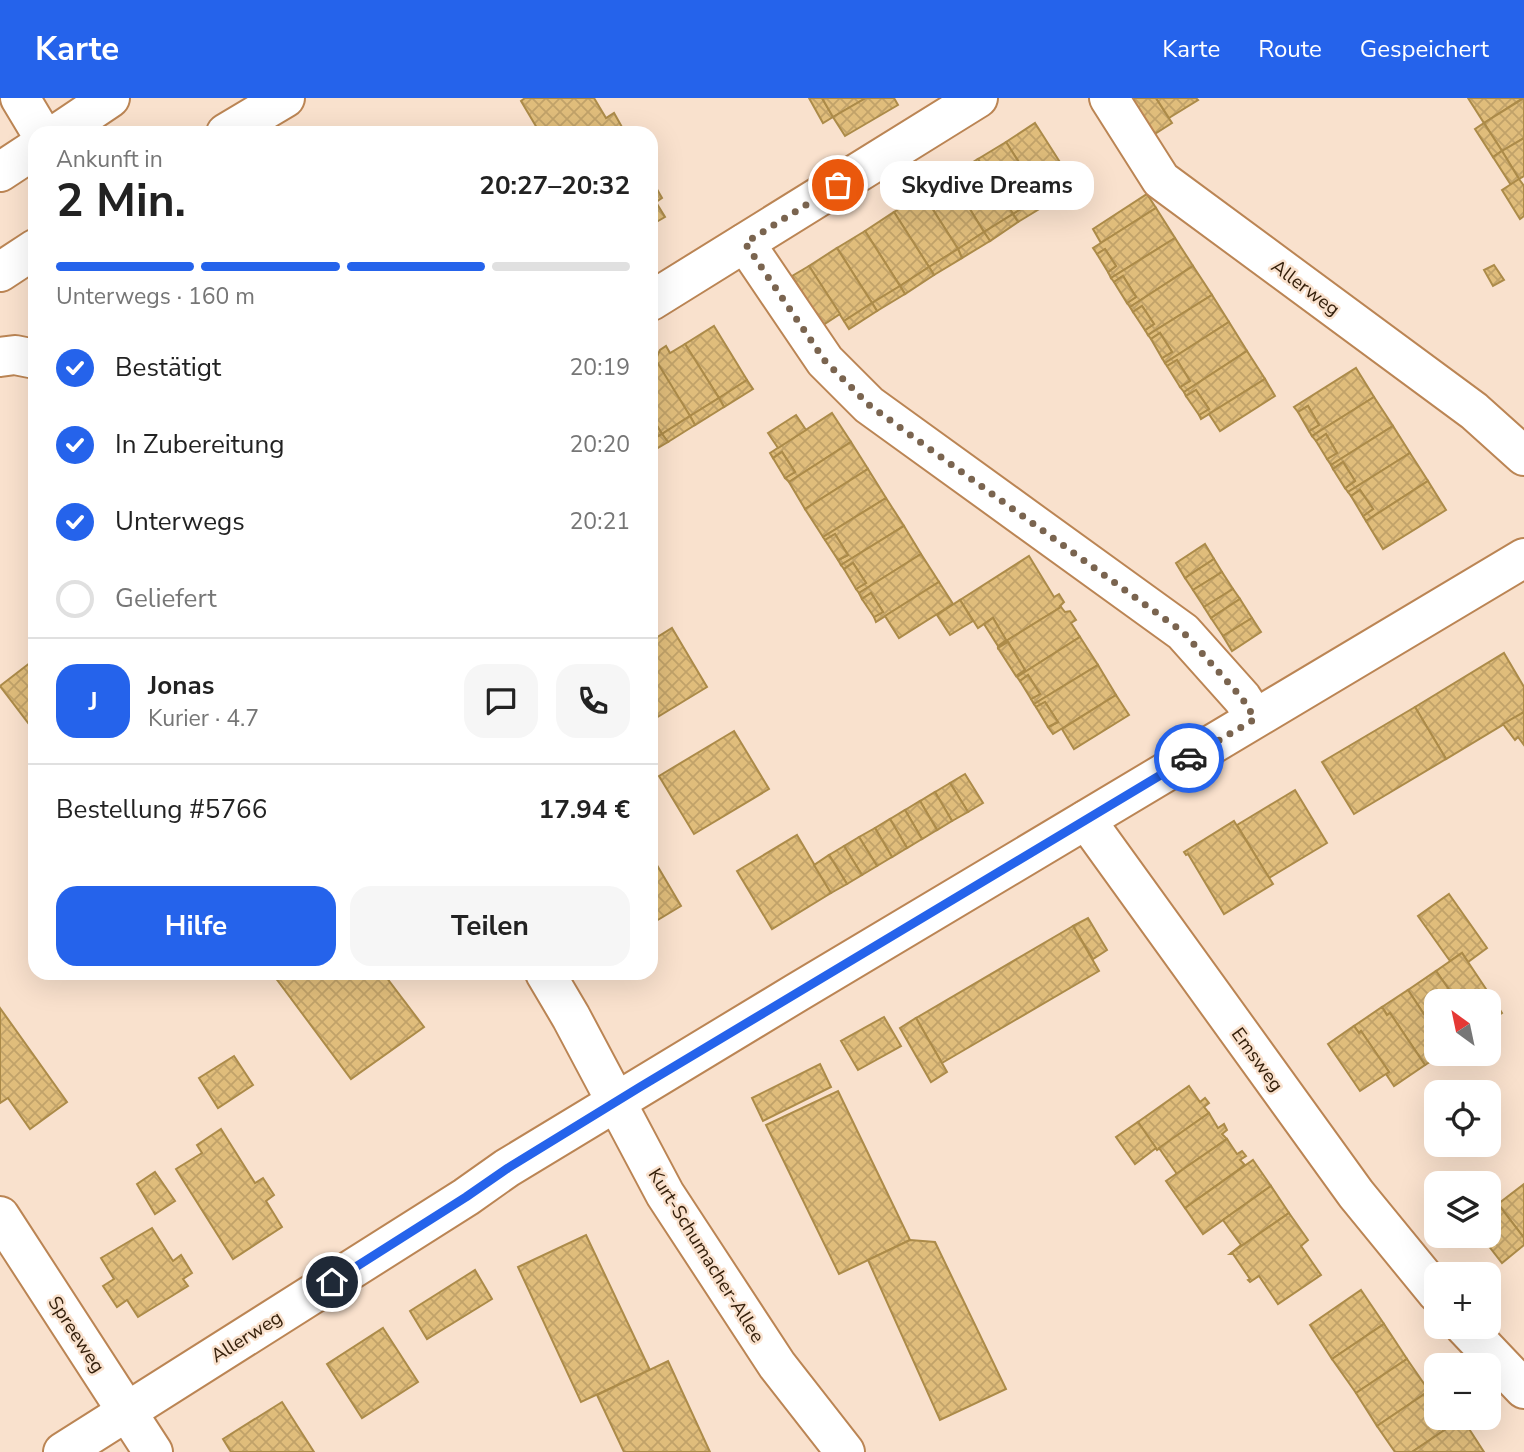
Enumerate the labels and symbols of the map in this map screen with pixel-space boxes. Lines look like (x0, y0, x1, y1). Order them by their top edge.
pin (808, 155, 868, 215)
callout: Skydive Dreams (880, 160, 1094, 210)
street label: Allerweg (1266, 253, 1345, 322)
courier (1154, 723, 1224, 793)
north arrow (1424, 989, 1502, 1066)
street label: Emsweg (1225, 1022, 1289, 1097)
street label: Kurt-Schumacher-Allee (642, 1163, 770, 1348)
pin (302, 1252, 362, 1312)
street label: Spreeweg (42, 1291, 111, 1378)
street label: Allerweg (206, 1305, 287, 1369)

